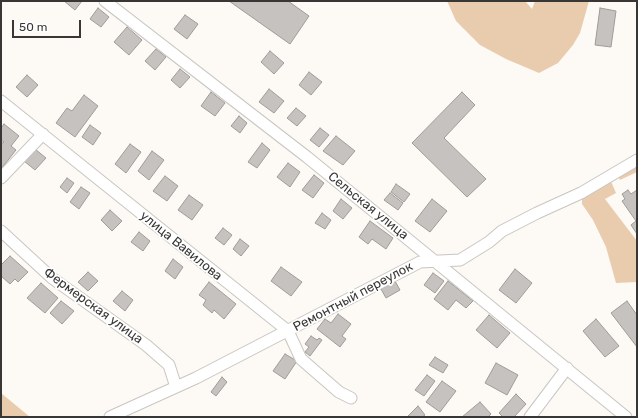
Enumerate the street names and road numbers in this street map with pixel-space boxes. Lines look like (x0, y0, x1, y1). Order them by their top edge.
street label: Сельская улица (325, 169, 411, 243)
street label: улица Вавилова (137, 208, 225, 284)
street label: Ремонтный переулок (291, 259, 415, 335)
street label: Фермерская улица (40, 265, 146, 347)

